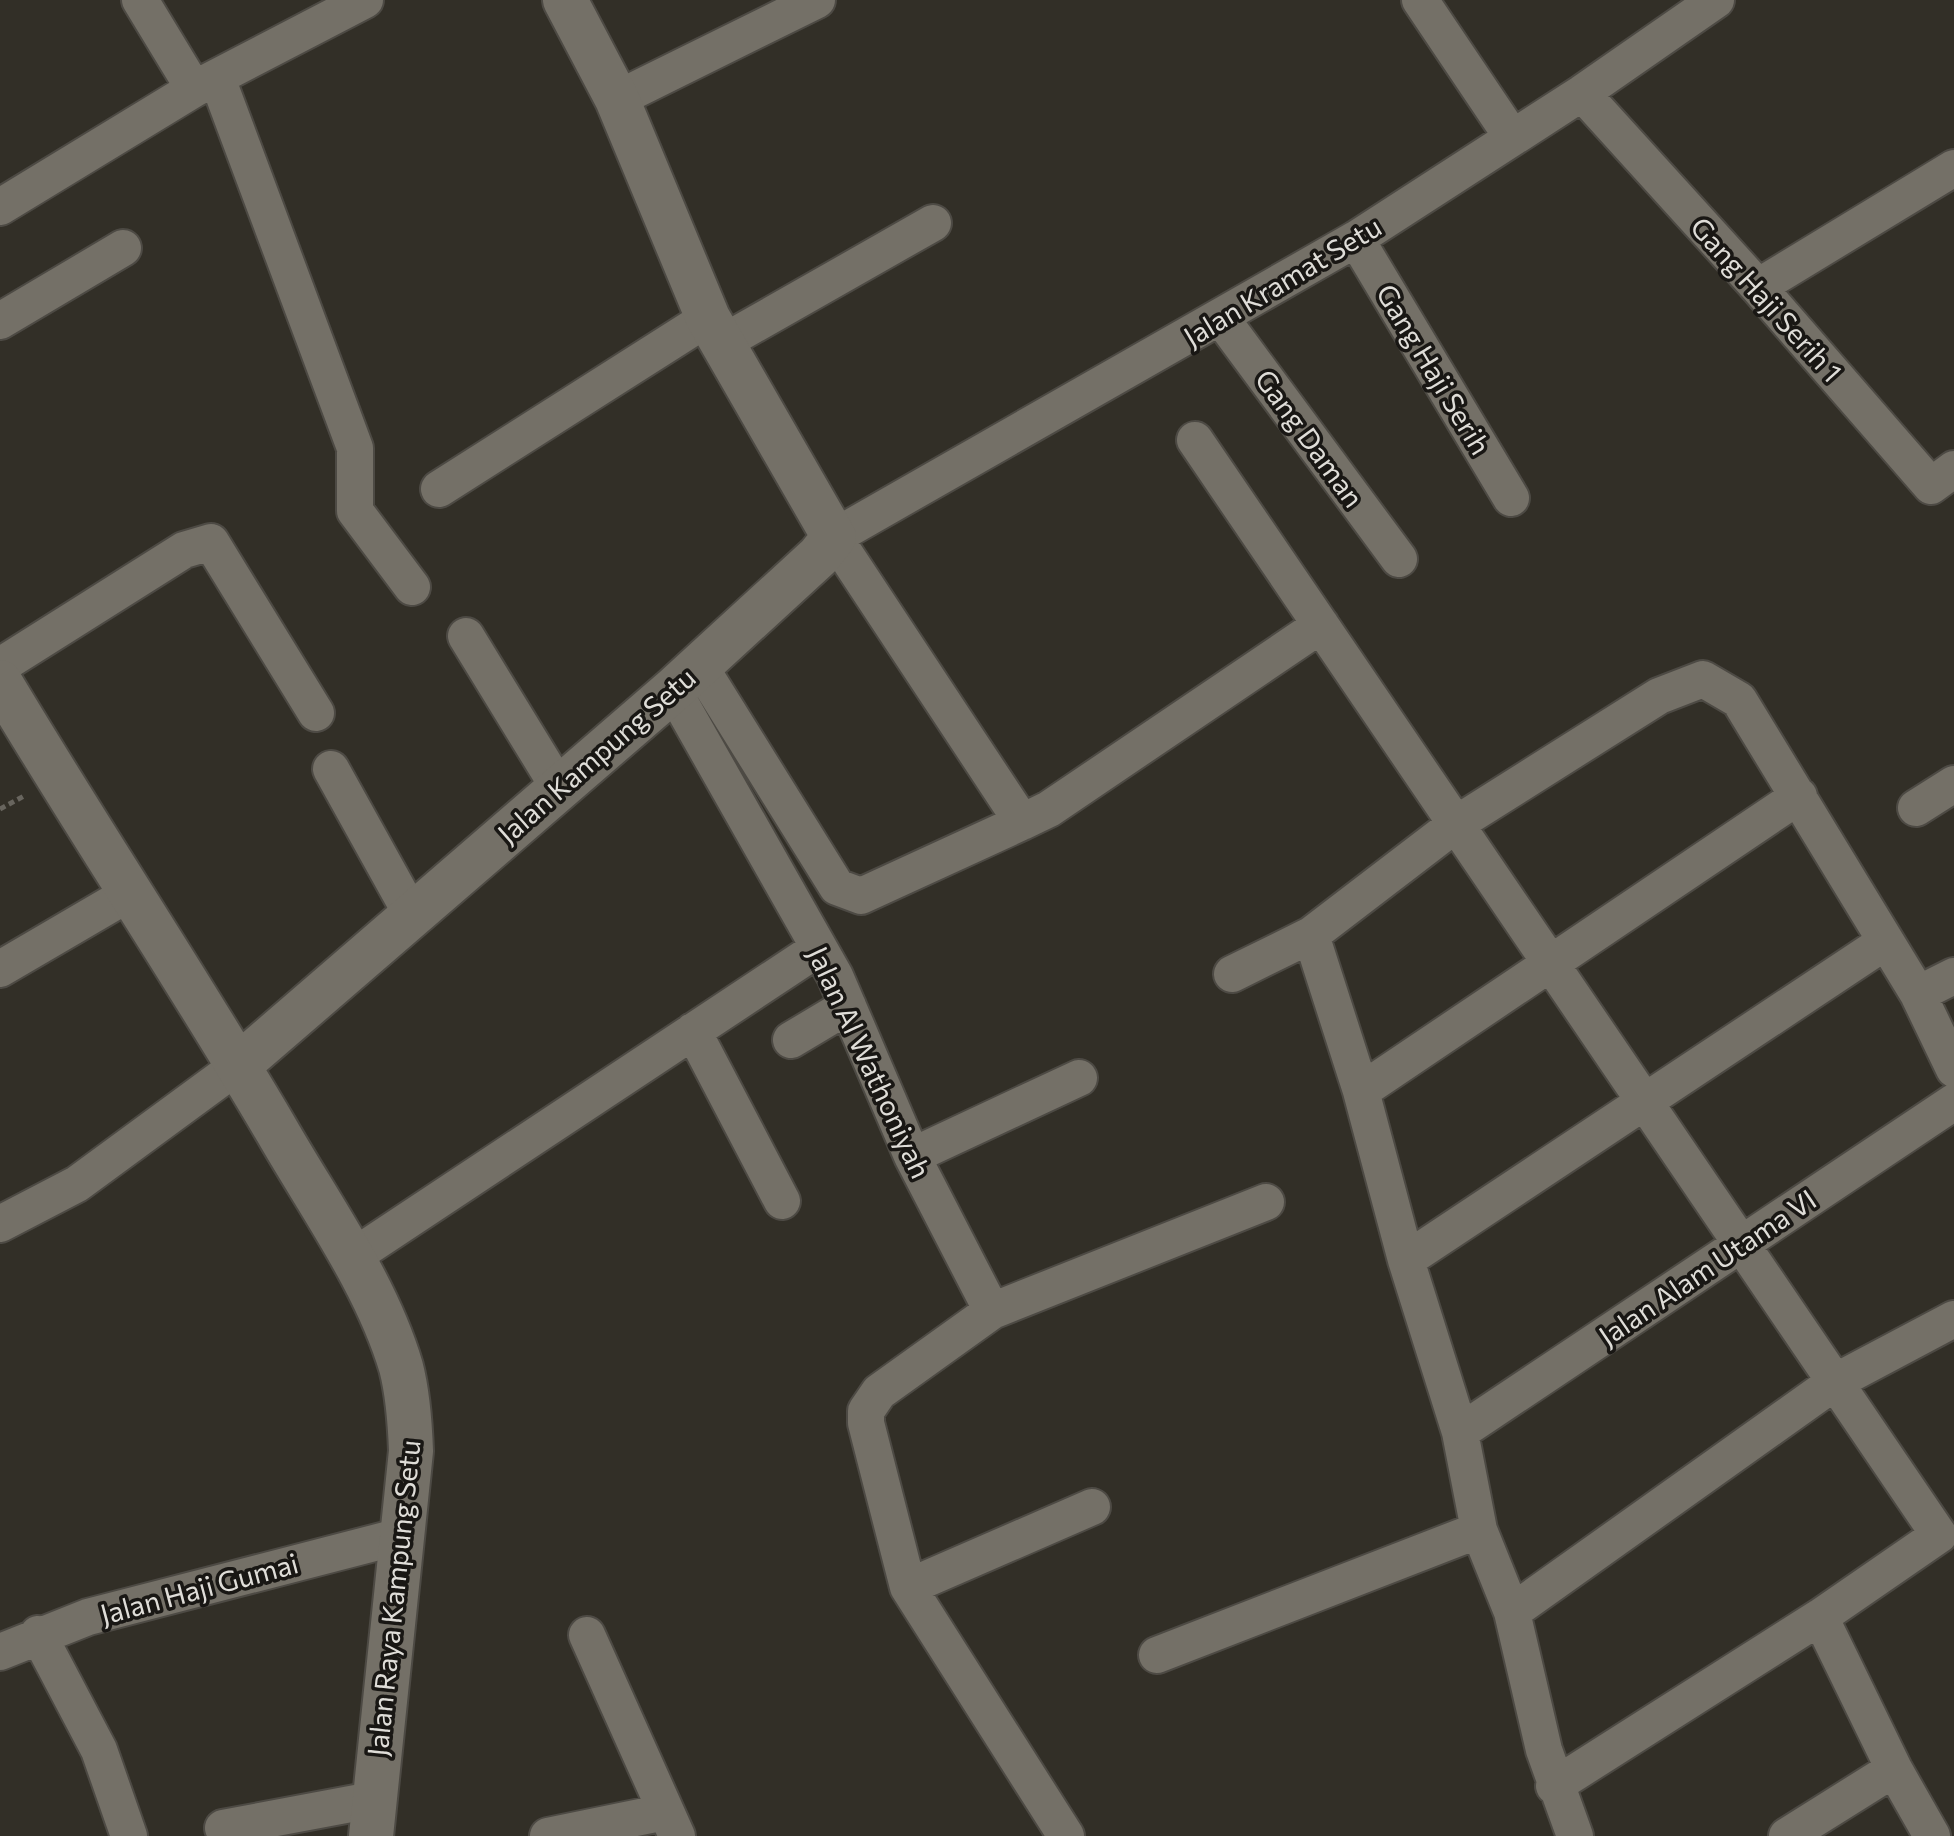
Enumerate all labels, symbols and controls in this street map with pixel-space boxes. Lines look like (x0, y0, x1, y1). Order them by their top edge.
street label: Jalan Kramat Setu (1177, 209, 1387, 353)
street label: Gang Haji Serih 1 (1684, 210, 1850, 388)
street label: Gang Haji Serih (1370, 278, 1498, 460)
street label: Gang Daman (1249, 362, 1371, 514)
street label: Jalan Kampung Setu (490, 660, 702, 850)
street label: Jalan Al Wathoniyah (801, 941, 939, 1183)
street label: Jalan Alam Utama VI (1592, 1182, 1822, 1352)
street label: Jalan Raya Kampung Setu (359, 1438, 427, 1758)
street label: Jalan Haji Gumai (96, 1545, 302, 1631)

